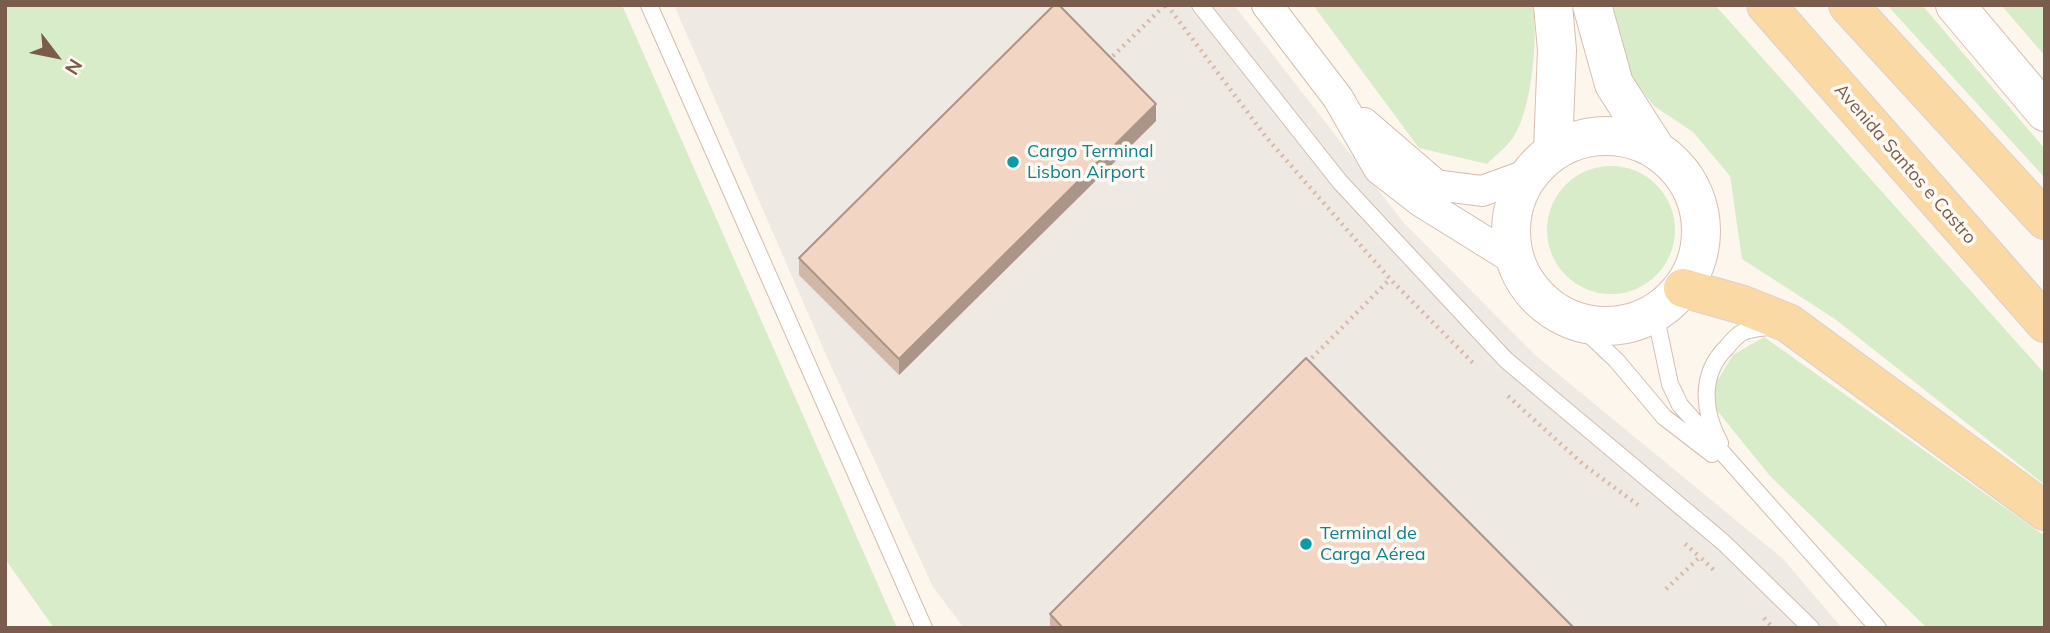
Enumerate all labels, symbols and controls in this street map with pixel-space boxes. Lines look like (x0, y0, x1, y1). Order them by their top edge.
north arrow (21, 21, 91, 91)
text: N (60, 55, 88, 80)
street label: Avenida Santos e Castro (1830, 80, 1980, 248)
place label: Cargo Terminal Lisbon Airport (1027, 141, 1154, 184)
marker: Cargo Terminal Lisbon Airport (1005, 154, 1021, 170)
place label: Terminal de Carga Aérea (1320, 523, 1426, 566)
marker: Terminal de Carga Aérea (1298, 536, 1314, 552)

